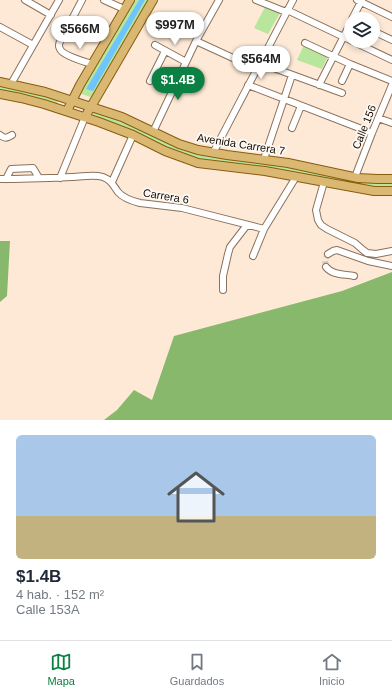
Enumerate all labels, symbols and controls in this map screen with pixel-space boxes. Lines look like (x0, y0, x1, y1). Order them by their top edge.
pin: $997M (147, 12, 203, 46)
map controls (344, 12, 380, 48)
button: layers (344, 12, 380, 48)
pin: $566M (52, 16, 108, 50)
text: $997M (155, 17, 195, 32)
text: $566M (60, 21, 100, 36)
pin: $564M (233, 46, 289, 80)
text: $564M (241, 51, 281, 66)
pin: $1.4B (150, 67, 206, 101)
text: $1.4B (161, 72, 195, 87)
street label: Calle 156 (350, 103, 378, 151)
street label: Avenida Carrera 7 (196, 131, 286, 157)
street label: Carrera 6 (142, 186, 190, 206)
icon: home (160, 461, 232, 533)
text: $1.4B (16, 567, 61, 586)
text: 4 hab. · 152 m² (16, 587, 104, 602)
text: Calle 153A (16, 602, 80, 617)
tab: Mapa (47, 651, 75, 687)
tab: Guardados (170, 651, 224, 687)
tab: Inicio (319, 651, 345, 687)

